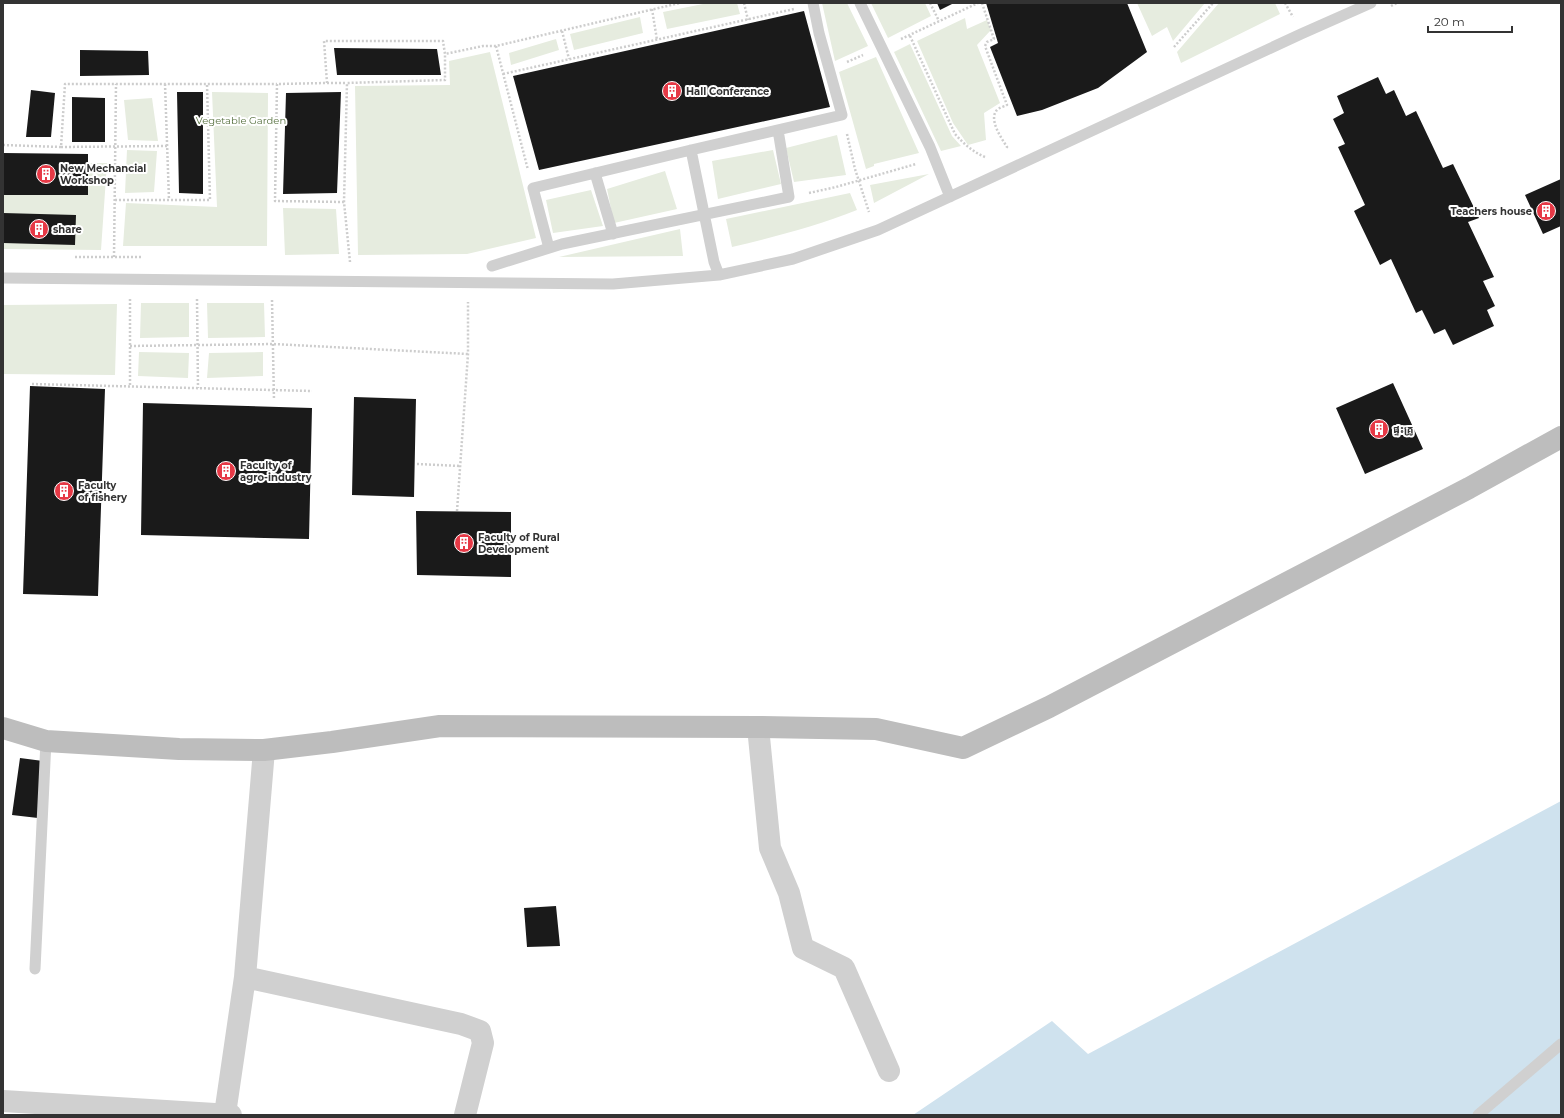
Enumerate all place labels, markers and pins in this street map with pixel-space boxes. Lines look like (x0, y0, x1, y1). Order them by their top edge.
building icon: Hall Conference (661, 80, 683, 102)
place label: Hall Conference (686, 85, 769, 98)
place label: New Mechancial Workshop (60, 162, 146, 187)
building icon: New Mechancial Workshop (35, 163, 57, 185)
building icon: Teachers house (1535, 200, 1557, 222)
place label: Teachers house (1450, 205, 1532, 218)
building icon: share (28, 218, 50, 240)
place label: share (53, 223, 82, 236)
building icon: ផ្ទះគ្រូ (1368, 418, 1390, 440)
place label: ផ្ទះគ្រូ (1393, 423, 1413, 436)
place label: Faculty of agro-industry (240, 459, 313, 484)
building icon: Faculty of agro-industry (215, 460, 237, 482)
place label: Faculty of fishery (78, 479, 128, 504)
building icon: Faculty of fishery (53, 480, 75, 502)
place label: Faculty of Rural Development (478, 531, 560, 556)
building icon: Faculty of Rural Development (453, 532, 475, 554)

